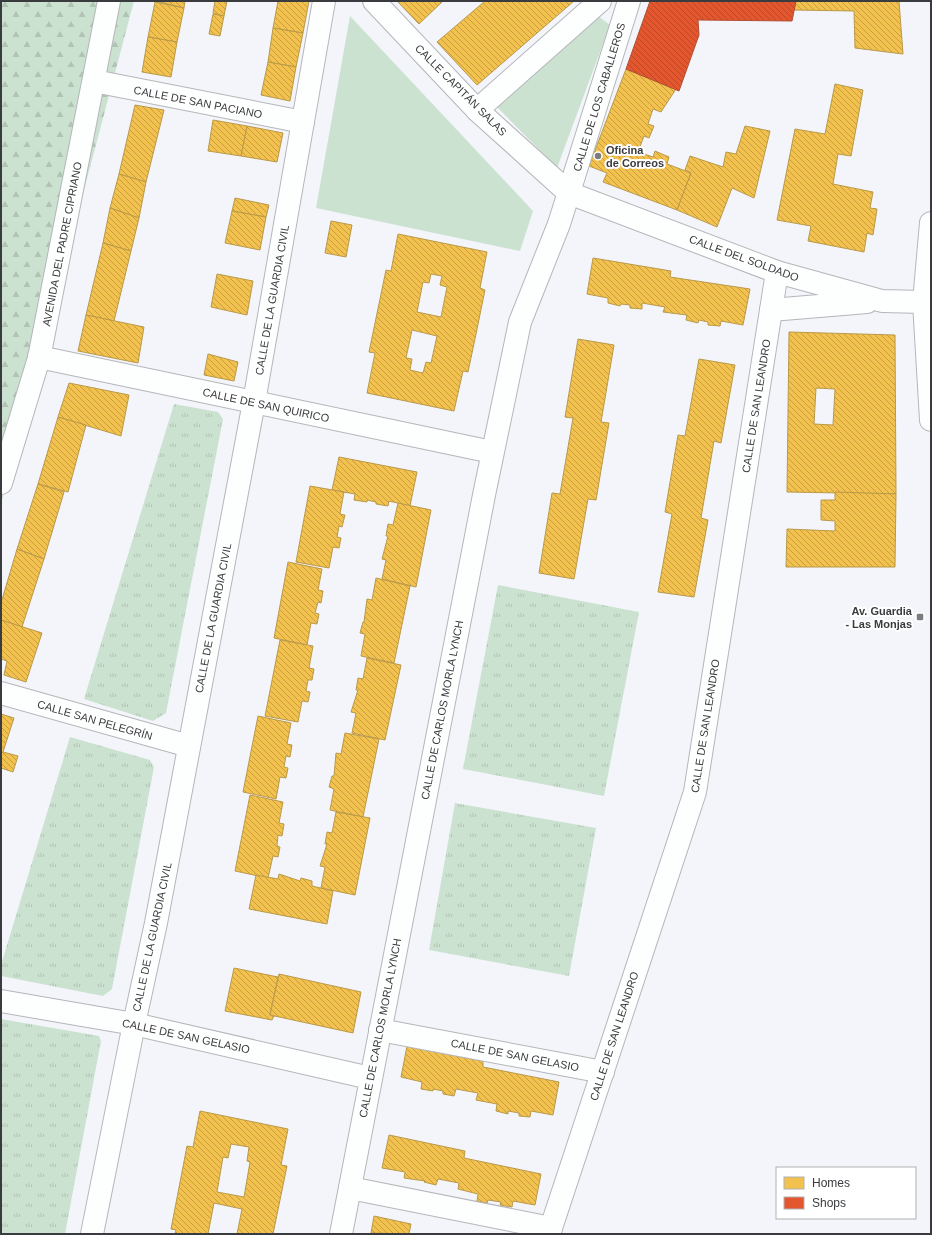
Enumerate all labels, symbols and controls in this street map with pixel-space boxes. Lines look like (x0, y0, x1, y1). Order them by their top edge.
street label: CALLE DE LOS CABALLEROS (571, 21, 627, 173)
street label: CALLE CAPITÁN SALAS (413, 42, 509, 138)
street label: CALLE DE SAN PACIANO (133, 84, 264, 120)
place label: Oficina de Correos (606, 144, 664, 169)
marker: Oficina de Correos (593, 151, 603, 161)
street label: AVENIDA DEL PADRE CIPRIANO (40, 160, 84, 327)
street label: CALLE DE LA GUARDIA CIVIL (253, 224, 291, 376)
street label: CALLE DEL SOLDADO (688, 233, 801, 284)
street label: CALLE DE SAN LEANDRO (740, 338, 773, 474)
street label: CALLE DE SAN QUIRICO (202, 386, 331, 424)
street label: CALLE DE LA GUARDIA CIVIL (193, 542, 233, 694)
place label: Av. Guardia - Las Monjas (845, 605, 913, 630)
marker: Av. Guardia - Las Monjas (915, 612, 925, 622)
street label: CALLE DE CARLOS MORLA LYNCH (419, 619, 465, 801)
street label: CALLE DE SAN LEANDRO (689, 658, 722, 794)
street label: CALLE SAN PELEGRÍN (36, 698, 154, 742)
street label: CALLE DE LA GUARDIA CIVIL (130, 861, 174, 1013)
street label: CALLE DE CARLOS MORLA LYNCH (357, 937, 403, 1119)
street label: CALLE DE SAN LEANDRO (587, 969, 641, 1102)
street label: CALLE DE SAN GELASIO (121, 1017, 251, 1055)
street label: CALLE DE SAN GELASIO (450, 1037, 580, 1073)
legend (776, 1167, 916, 1219)
text: Homes (812, 1176, 850, 1190)
text: Shops (812, 1196, 846, 1210)

